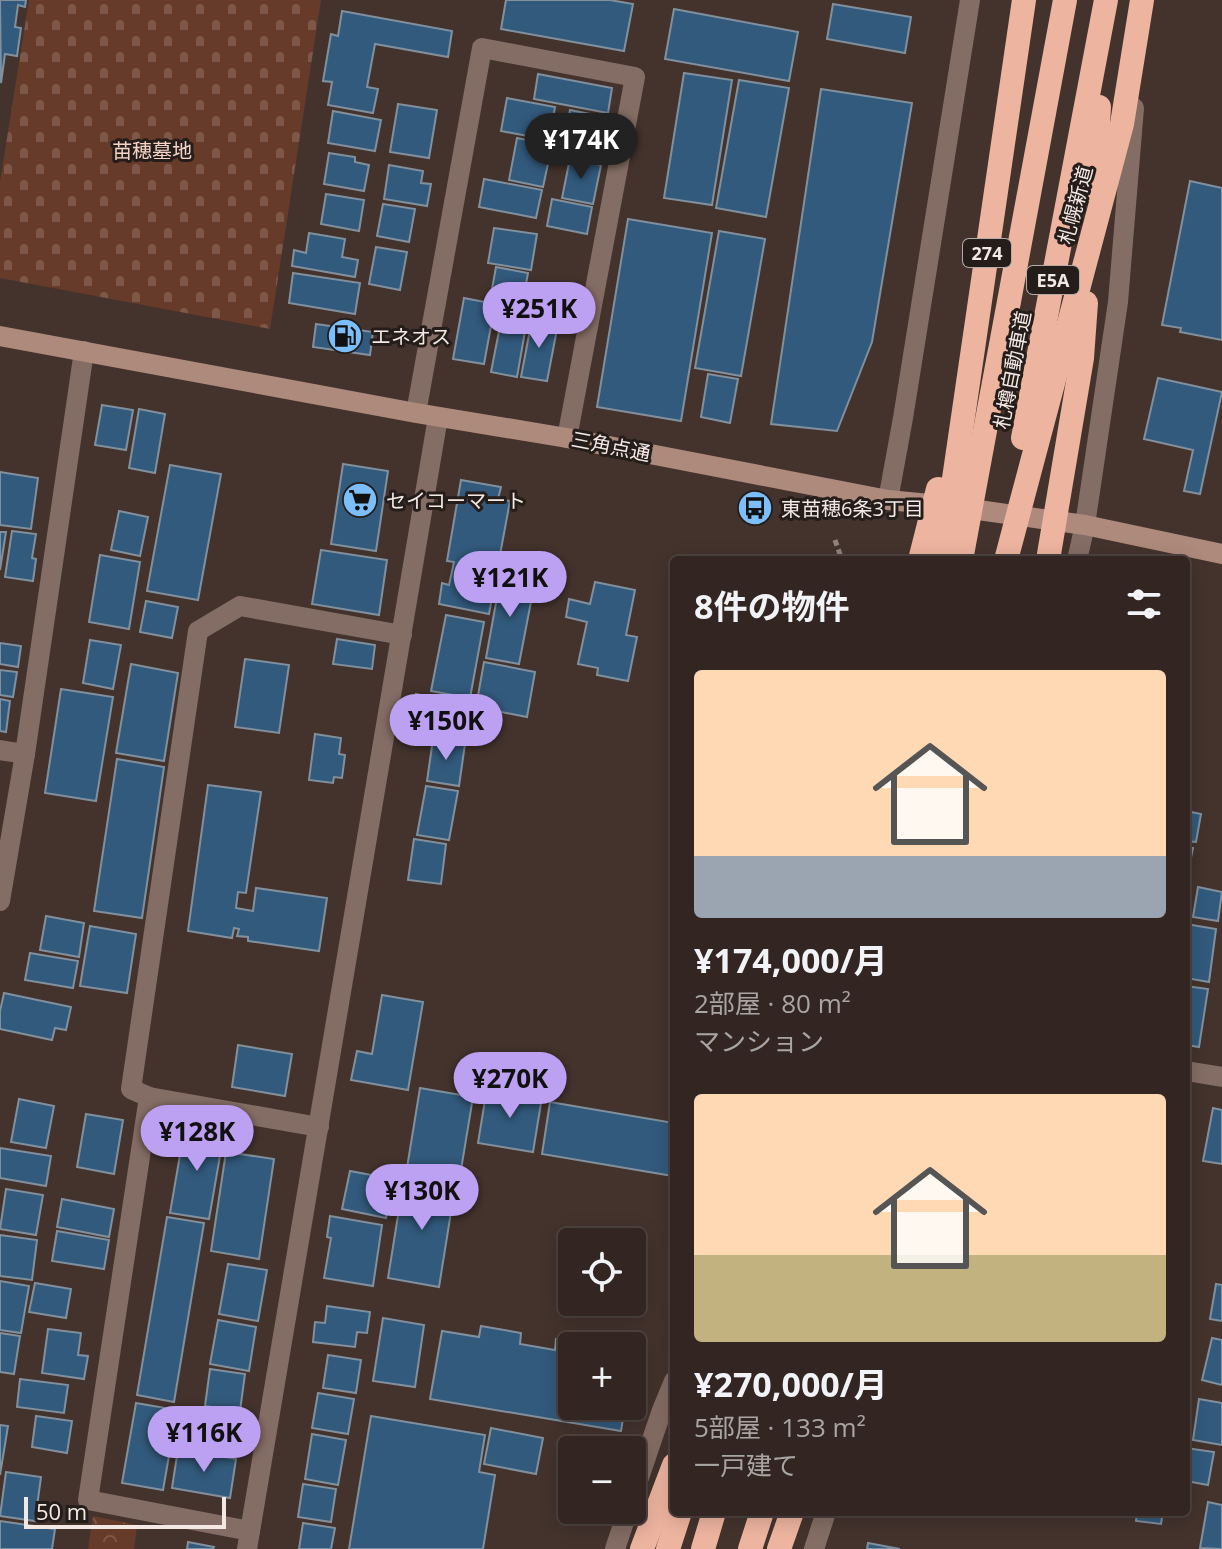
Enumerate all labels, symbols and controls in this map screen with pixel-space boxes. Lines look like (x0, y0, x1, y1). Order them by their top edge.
pin: ¥174K (525, 113, 637, 181)
text: ¥174K (543, 121, 619, 157)
park label: 苗穂墓地 (112, 137, 192, 164)
street label: 札幌新道 (1052, 163, 1098, 247)
road number: 274 (963, 239, 1011, 267)
road number: E5A (1027, 266, 1079, 294)
pin: ¥251K (483, 282, 595, 350)
text: ¥251K (501, 290, 577, 326)
street label: 札樽自動車道 (987, 309, 1037, 431)
fuel station icon: エネオス (326, 317, 364, 355)
place label: エネオス (371, 323, 451, 350)
street label: 三角点通 (569, 425, 653, 467)
supermarket icon: セイコーマート (341, 481, 379, 519)
place label: セイコーマート (386, 487, 526, 514)
bus stop icon: 東苗穂6条3丁目 (736, 489, 774, 527)
place label: 東苗穂6条3丁目 (781, 495, 924, 522)
pin: ¥121K (454, 551, 566, 619)
text: ¥121K (472, 559, 548, 595)
icon: filters (1122, 582, 1166, 626)
text: 8件の物件 (694, 583, 849, 629)
pin: ¥150K (390, 694, 502, 762)
text: ¥150K (408, 702, 484, 738)
icon: home (858, 722, 1002, 866)
text: ¥174,000/月 (694, 937, 888, 983)
text: 2部屋 · 80 m² (694, 985, 851, 1021)
text: マンション (694, 1023, 824, 1059)
pin: ¥270K (454, 1052, 566, 1120)
text: ¥270K (472, 1060, 548, 1096)
pin: ¥128K (141, 1105, 253, 1173)
text: ¥128K (159, 1113, 235, 1149)
icon: home (858, 1146, 1002, 1290)
pin: ¥130K (366, 1164, 478, 1232)
text: ¥130K (384, 1172, 460, 1208)
map controls (558, 1228, 646, 1524)
button: locate (558, 1228, 646, 1316)
button: + (558, 1332, 646, 1420)
text: ¥270,000/月 (694, 1361, 888, 1407)
pin: ¥116K (148, 1406, 260, 1474)
text: 5部屋 · 133 m² (694, 1409, 866, 1445)
text: ¥116K (166, 1414, 242, 1450)
button: − (558, 1436, 646, 1524)
text: 一戸建て (694, 1447, 798, 1483)
scale bar (24, 1493, 226, 1529)
text: 50 m (36, 1496, 87, 1526)

